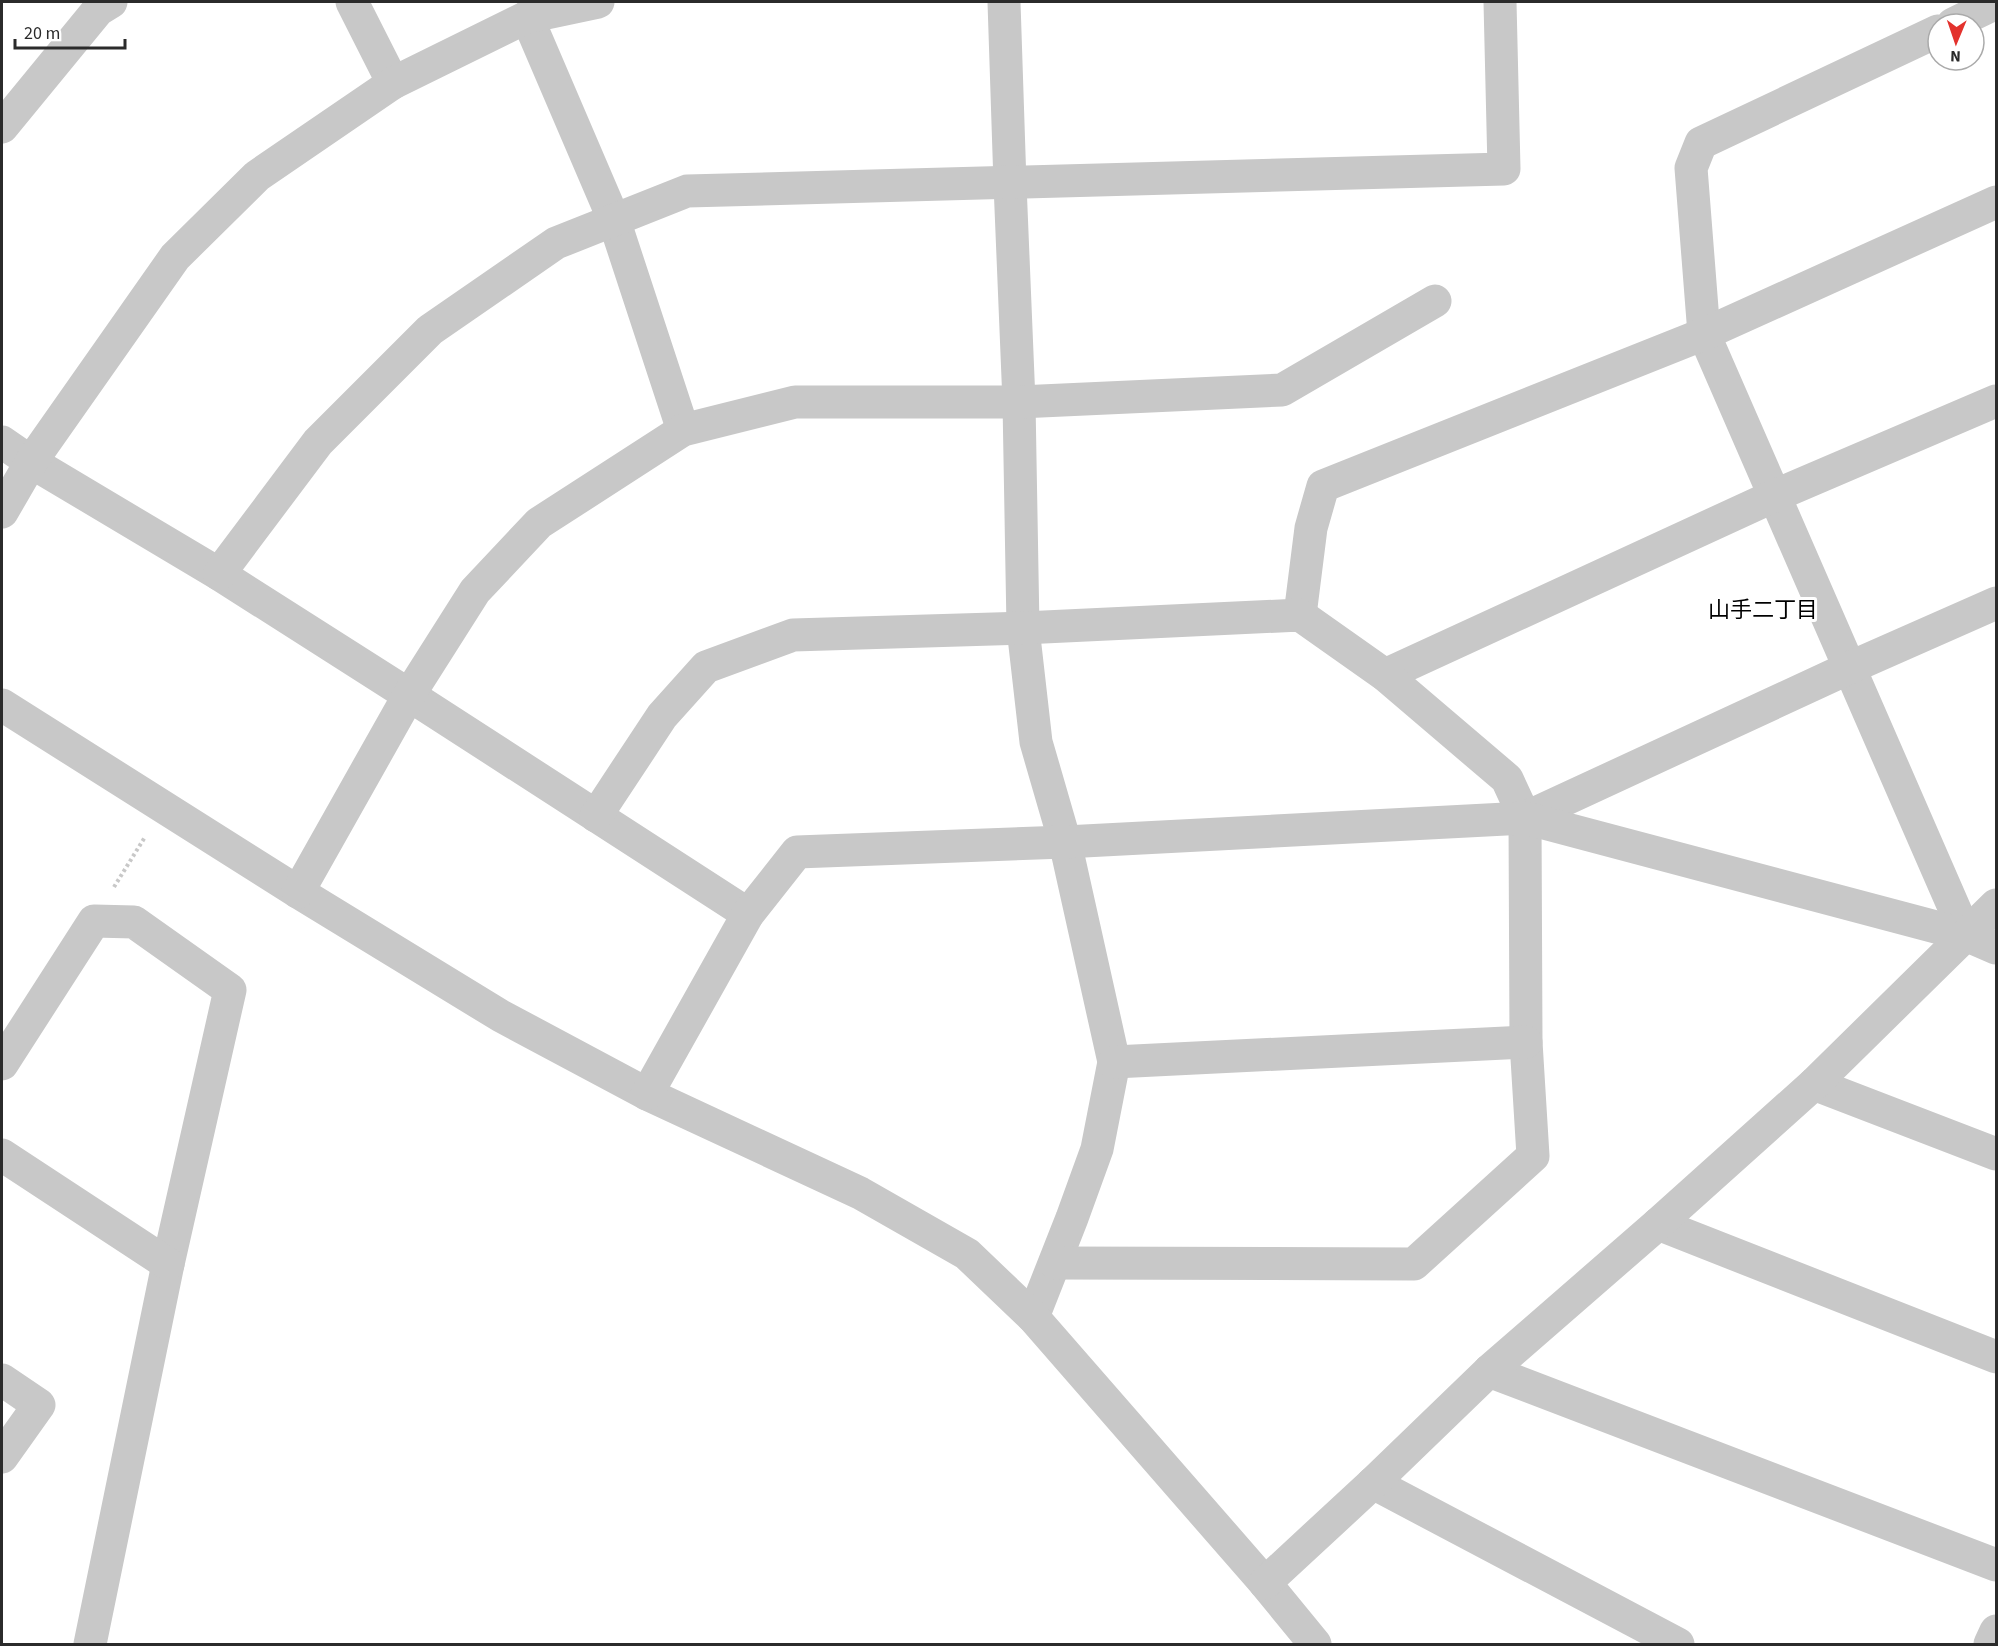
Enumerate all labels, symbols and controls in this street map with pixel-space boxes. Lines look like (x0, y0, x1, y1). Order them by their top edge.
scale bar (15, 12, 124, 50)
north arrow (1926, 12, 1986, 72)
text: 20 m (24, 21, 60, 46)
text: N (1950, 45, 1961, 67)
district label: 山手二丁目 (1708, 594, 1818, 626)

